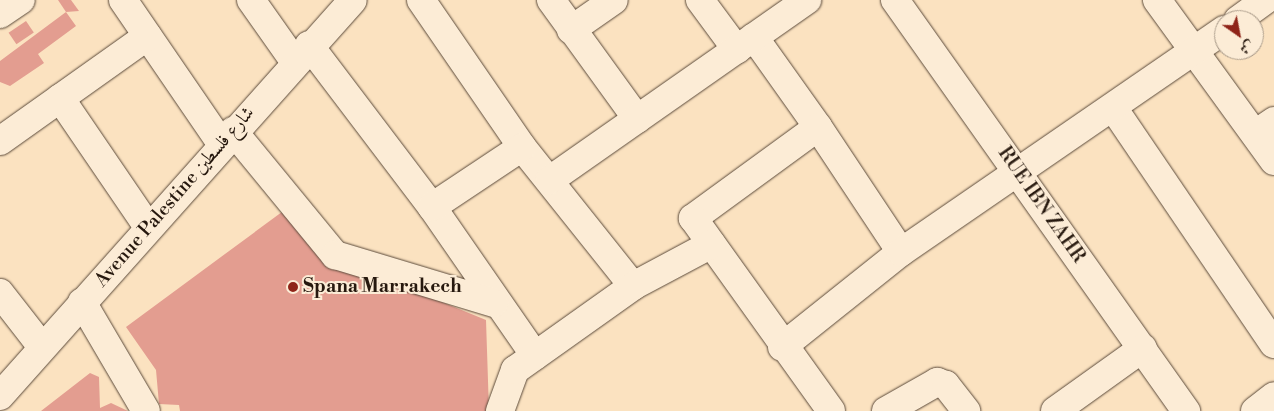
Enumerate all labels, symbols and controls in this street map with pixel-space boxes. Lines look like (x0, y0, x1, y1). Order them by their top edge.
north arrow (1214, 10, 1264, 60)
text: ش (1236, 35, 1257, 58)
street label: Avenue Palestine شارع فلسطين (90, 102, 260, 292)
street label: RUE IBN ZAHR (993, 143, 1089, 267)
place label: Spana Marrakech (303, 276, 462, 298)
marker: Spana Marrakech (287, 281, 299, 293)

